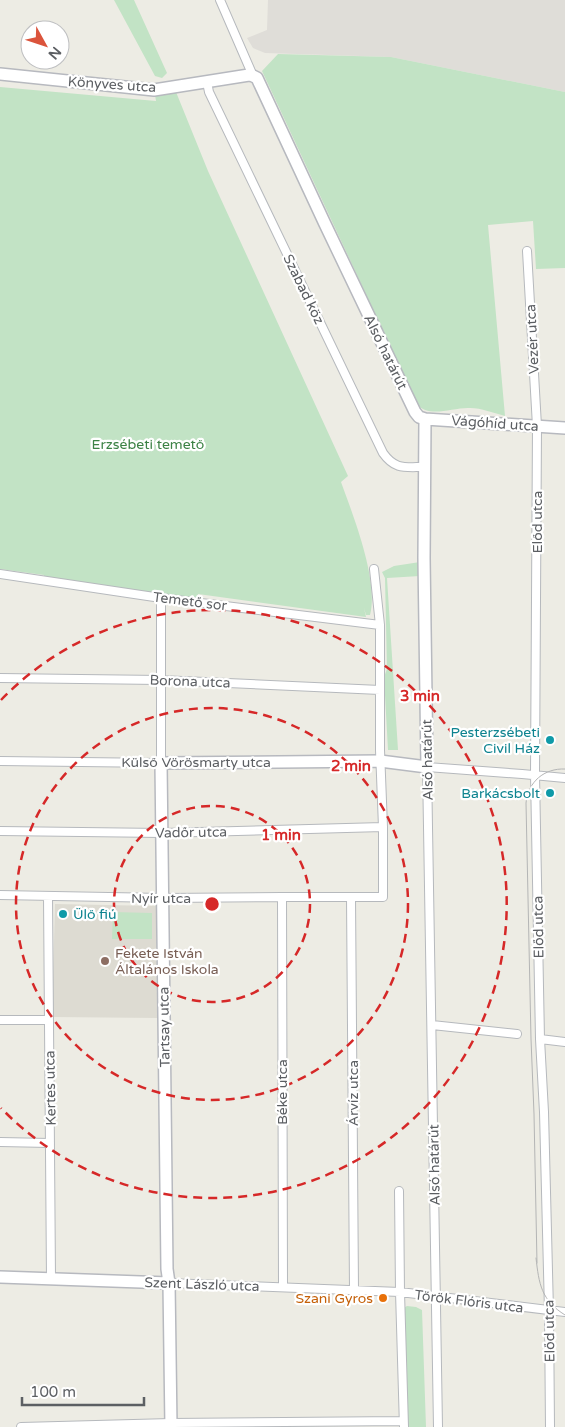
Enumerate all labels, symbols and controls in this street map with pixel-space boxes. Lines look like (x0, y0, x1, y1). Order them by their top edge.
north arrow (20, 20, 70, 70)
text: N (44, 43, 65, 63)
street label: Könyves utca (67, 73, 157, 96)
street label: Szabad köz (279, 252, 328, 327)
street label: Vezér utca (522, 304, 543, 374)
street label: Alsó határút (360, 312, 411, 393)
street label: Vágóhíd utca (451, 412, 539, 435)
park label: Erzsébeti temető (92, 436, 204, 453)
street label: Előd utca (529, 491, 546, 553)
street label: Temető sor (152, 589, 228, 615)
street label: Borona utca (149, 672, 231, 691)
text: 3 min (400, 687, 440, 705)
street label: Alsó határút (418, 719, 437, 801)
place label: Pesterzsébeti Civil Ház (450, 724, 540, 757)
marker: Pesterzsébeti Civil Ház (544, 734, 556, 746)
street label: Külső Vörösmarty utca (121, 754, 271, 771)
text: 2 min (331, 757, 371, 775)
place label: Barkácsbolt (461, 785, 541, 802)
marker: Barkácsbolt (544, 787, 556, 799)
street label: Vadőr utca (155, 823, 227, 842)
text: 1 min (261, 826, 301, 844)
street label: Nyír utca (131, 890, 191, 907)
centre of rings (203, 895, 221, 913)
street label: Előd utca (529, 896, 548, 958)
place label: Ülő fiú (73, 906, 117, 923)
marker: Ülő fiú (57, 908, 69, 920)
place label: Fekete István Általános Iskola (115, 945, 219, 978)
marker: Fekete István Általános Iskola (99, 955, 111, 967)
street label: Tartsay utca (155, 986, 174, 1067)
street label: Kertes utca (41, 1050, 60, 1126)
street label: Béke utca (274, 1059, 291, 1125)
street label: Árvíz utca (345, 1060, 362, 1126)
street label: Alsó határút (425, 1124, 444, 1206)
street label: Szent László utca (144, 1274, 260, 1295)
street label: Török Flóris utca (413, 1286, 524, 1317)
place label: Szani Gyros (295, 1290, 373, 1307)
marker: Szani Gyros (377, 1292, 389, 1304)
street label: Előd utca (540, 1300, 559, 1362)
scale bar (22, 1374, 145, 1406)
text: 100 m (30, 1383, 76, 1401)

